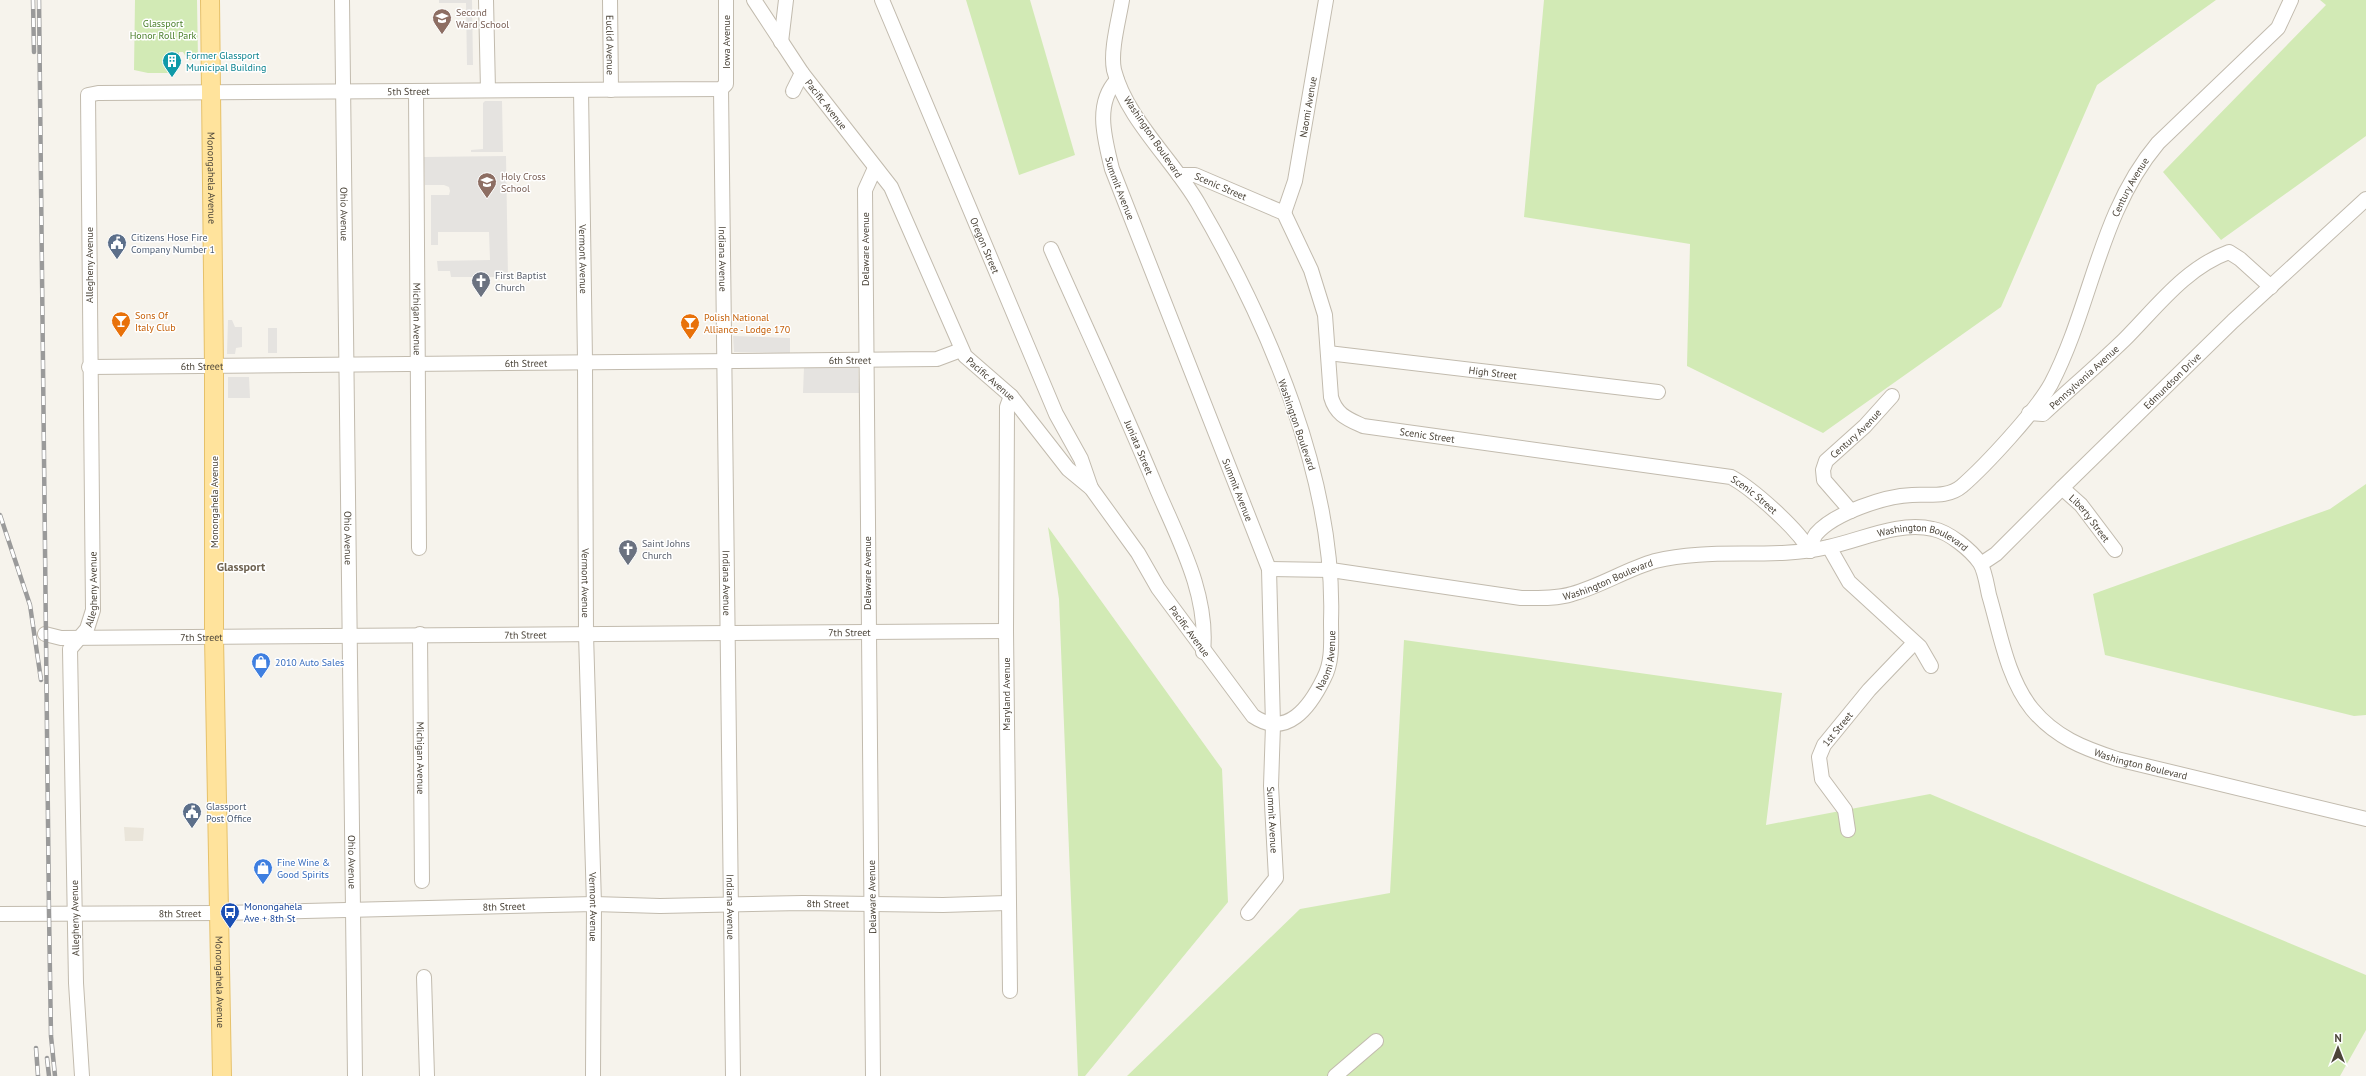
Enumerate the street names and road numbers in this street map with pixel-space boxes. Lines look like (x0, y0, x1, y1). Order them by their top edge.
street label: Euclid Avenue (604, 15, 617, 75)
street label: Iowa Avenue (720, 15, 733, 69)
street label: Naomi Avenue (1296, 75, 1319, 138)
street label: Pacific Avenue (803, 76, 850, 132)
street label: 5th Street (387, 84, 430, 98)
street label: Washington Boulevard (1121, 94, 1185, 180)
street label: Monongahela Avenue (205, 132, 219, 224)
street label: Summit Avenue (1103, 155, 1138, 222)
street label: Century Avenue (2108, 155, 2151, 219)
street label: Scenic Street (1193, 169, 1249, 203)
street label: Ohio Avenue (338, 187, 351, 241)
street label: Delaware Avenue (859, 212, 872, 286)
street label: Oregon Street (968, 215, 1003, 276)
street label: Vermont Avenue (576, 223, 591, 294)
street label: Indiana Avenue (716, 226, 730, 292)
street label: Allegheny Avenue (83, 227, 96, 303)
street label: Michigan Avenue (411, 283, 424, 355)
street label: Pennsylvania Avenue (2046, 342, 2121, 412)
street label: Edmundson Drive (2140, 350, 2203, 412)
street label: 6th Street (829, 353, 872, 367)
street label: Pacific Avenue (964, 354, 1019, 403)
street label: 6th Street (505, 356, 548, 370)
street label: 6th Street (181, 359, 224, 373)
street label: High Street (1468, 363, 1518, 382)
street label: Washington Boulevard (1275, 378, 1319, 472)
street label: Century Avenue (1827, 406, 1884, 461)
street label: Juniata Street (1121, 417, 1157, 477)
street label: Scenic Street (1399, 425, 1456, 445)
street label: Monongahela Avenue (208, 456, 221, 548)
street label: Summit Avenue (1220, 456, 1256, 523)
street label: Scenic Street (1729, 472, 1781, 517)
street label: Liberty Street (2067, 491, 2113, 545)
street label: Ohio Avenue (342, 511, 355, 565)
street label: Washington Boulevard (1876, 521, 1971, 554)
street label: Delaware Avenue (861, 536, 874, 610)
street label: Vermont Avenue (579, 547, 592, 618)
street label: Indiana Avenue (720, 550, 734, 616)
street label: Allegheny Avenue (82, 551, 100, 629)
street label: Washington Boulevard (1561, 556, 1654, 603)
street label: Pacific Avenue (1167, 603, 1213, 659)
street label: 7th Street (828, 625, 871, 639)
street label: 7th Street (504, 628, 547, 641)
street label: 7th Street (180, 630, 223, 644)
street label: Naomi Avenue (1312, 630, 1338, 693)
street label: Maryland Avenue (1000, 657, 1013, 731)
street label: 1st Street (1819, 708, 1856, 749)
street label: Michigan Avenue (414, 722, 428, 794)
street label: Washington Boulevard (2092, 745, 2189, 782)
street label: Summit Avenue (1265, 786, 1281, 853)
street label: Ohio Avenue (346, 835, 359, 889)
street label: Delaware Avenue (865, 860, 879, 934)
street label: Vermont Avenue (587, 871, 601, 942)
street label: Indiana Avenue (724, 874, 738, 940)
street label: Allegheny Avenue (68, 880, 82, 956)
street label: 8th Street (806, 897, 850, 910)
street label: 8th Street (482, 899, 526, 913)
street label: 8th Street (159, 907, 202, 920)
street label: Monongahela Avenue (213, 936, 228, 1028)

